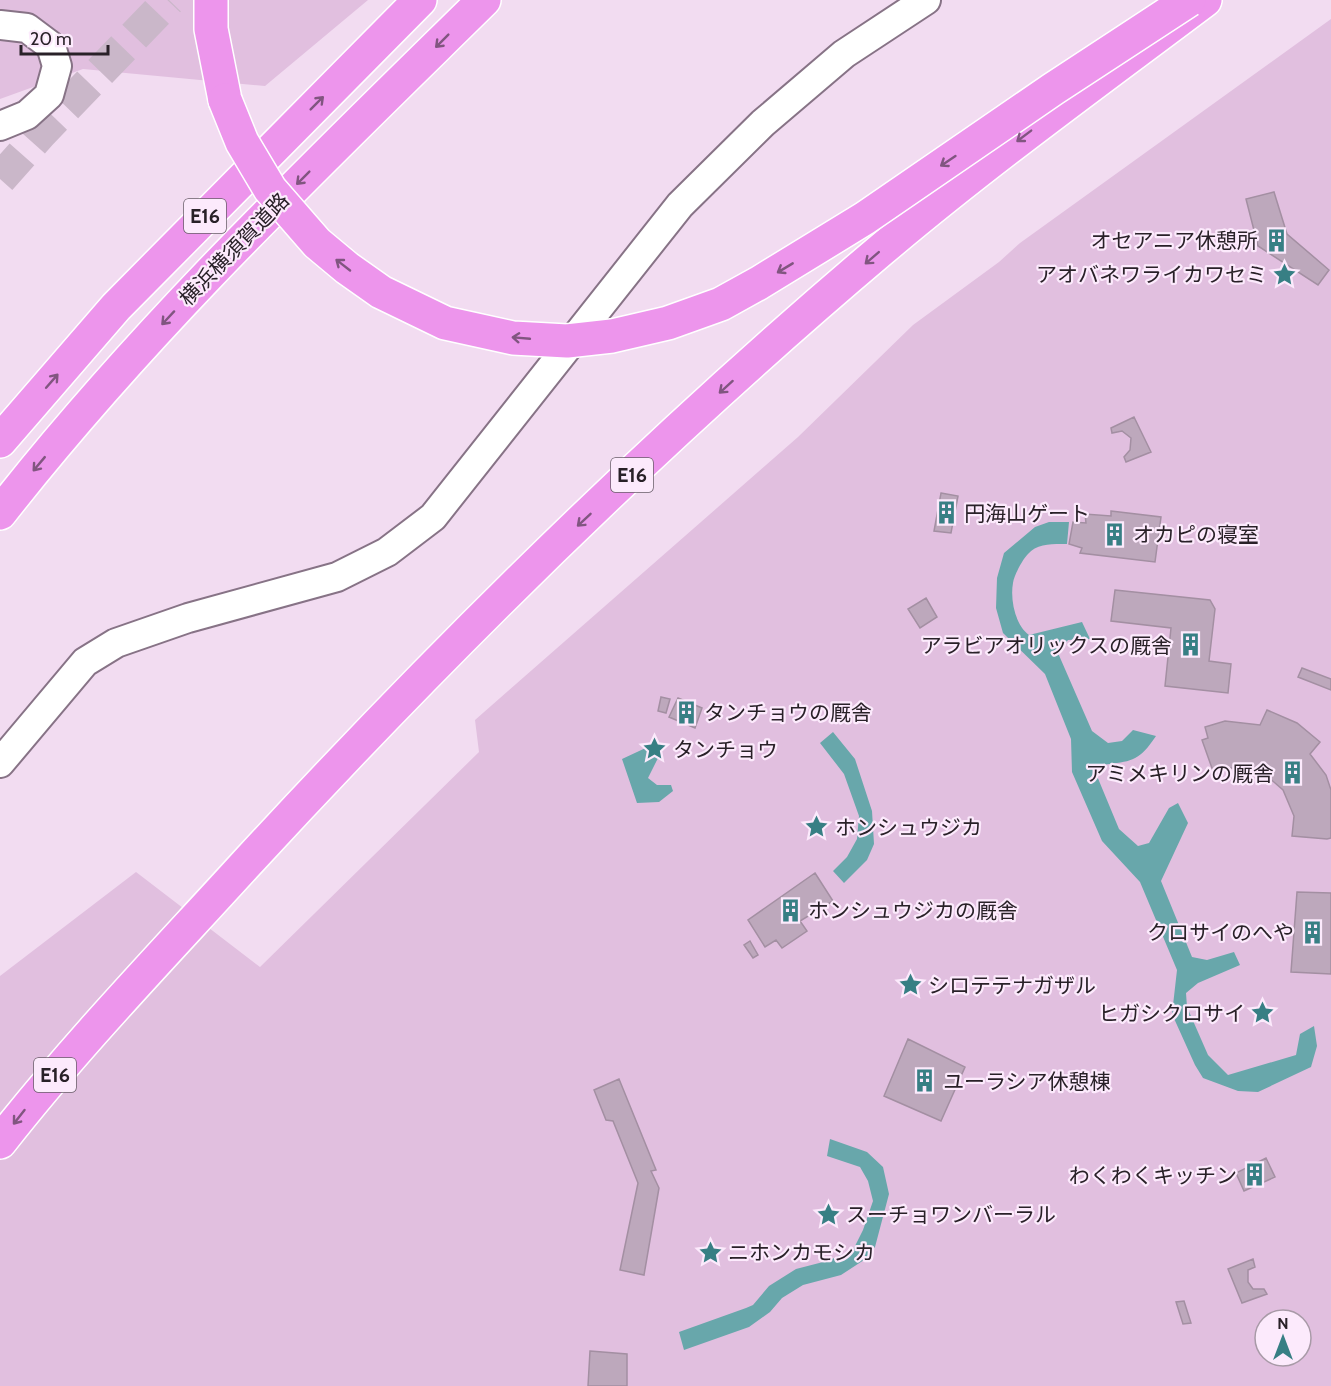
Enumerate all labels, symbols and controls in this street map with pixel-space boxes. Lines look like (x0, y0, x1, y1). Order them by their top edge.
scale bar (21, 18, 108, 56)
text: 20 m (30, 28, 72, 50)
one-way arrow (435, 34, 449, 49)
one-way arrow (309, 96, 324, 111)
one-way arrow (1016, 129, 1032, 142)
one-way arrow (941, 155, 957, 167)
one-way arrow (296, 171, 311, 186)
street label: 横浜横須賀道路 (174, 187, 294, 311)
road number: E16 (184, 199, 226, 233)
building icon: オセアニア休憩所 (1263, 227, 1289, 253)
place label: オセアニア休憩所 (1090, 228, 1258, 253)
one-way arrow (865, 251, 880, 265)
one-way arrow (335, 258, 351, 271)
place icon: アオバネワライカワセミ (1272, 261, 1298, 287)
one-way arrow (777, 262, 794, 274)
place label: アオバネワライカワセミ (1036, 262, 1267, 287)
one-way arrow (161, 311, 175, 326)
one-way arrow (511, 332, 531, 343)
one-way arrow (45, 374, 59, 389)
one-way arrow (719, 380, 734, 394)
one-way arrow (32, 456, 45, 472)
road number: E16 (611, 458, 653, 492)
building icon: 円海山ゲート (933, 500, 959, 526)
place label: 円海山ゲート (964, 501, 1090, 526)
one-way arrow (576, 513, 591, 527)
building icon: オカピの寝室 (1102, 521, 1128, 547)
place label: オカピの寝室 (1133, 522, 1259, 547)
building icon: アラビアオリックスの厩舎 (1177, 632, 1203, 658)
place label: アラビアオリックスの厩舎 (921, 633, 1172, 658)
building icon: タンチョウの厩舎 (673, 699, 699, 725)
place label: タンチョウの厩舎 (704, 700, 872, 725)
place icon: タンチョウ (642, 736, 668, 762)
place label: タンチョウ (673, 737, 778, 762)
building icon: アミメキリンの厩舎 (1279, 760, 1305, 786)
place label: アミメキリンの厩舎 (1085, 761, 1274, 786)
place icon: ホンシュウジカ (804, 814, 830, 840)
place label: ホンシュウジカ (835, 815, 982, 840)
building icon: ホンシュウジカの厩舎 (777, 897, 803, 923)
place label: ホンシュウジカの厩舎 (808, 898, 1018, 923)
building icon: クロサイのへや (1299, 919, 1325, 945)
place label: クロサイのへや (1147, 920, 1294, 945)
place icon: シロテテナガザル (897, 972, 923, 998)
place label: シロテテナガザル (928, 973, 1096, 998)
place icon: ヒガシクロサイ (1250, 1000, 1276, 1026)
place label: ヒガシクロサイ (1098, 1001, 1245, 1026)
road number: E16 (34, 1058, 76, 1092)
building icon: ユーラシア休憩棟 (912, 1068, 938, 1094)
place label: ユーラシア休憩棟 (943, 1069, 1111, 1094)
one-way arrow (13, 1109, 26, 1125)
building icon: わくわくキッチン (1242, 1162, 1268, 1188)
place label: わくわくキッチン (1069, 1163, 1237, 1188)
place icon: スーチョワンバーラル (815, 1201, 841, 1227)
place label: スーチョワンバーラル (846, 1202, 1056, 1227)
place icon: ニホンカモシカ (697, 1239, 723, 1265)
place label: ニホンカモシカ (728, 1240, 875, 1265)
north arrow (1253, 1308, 1313, 1368)
text: N (1277, 1314, 1289, 1333)

